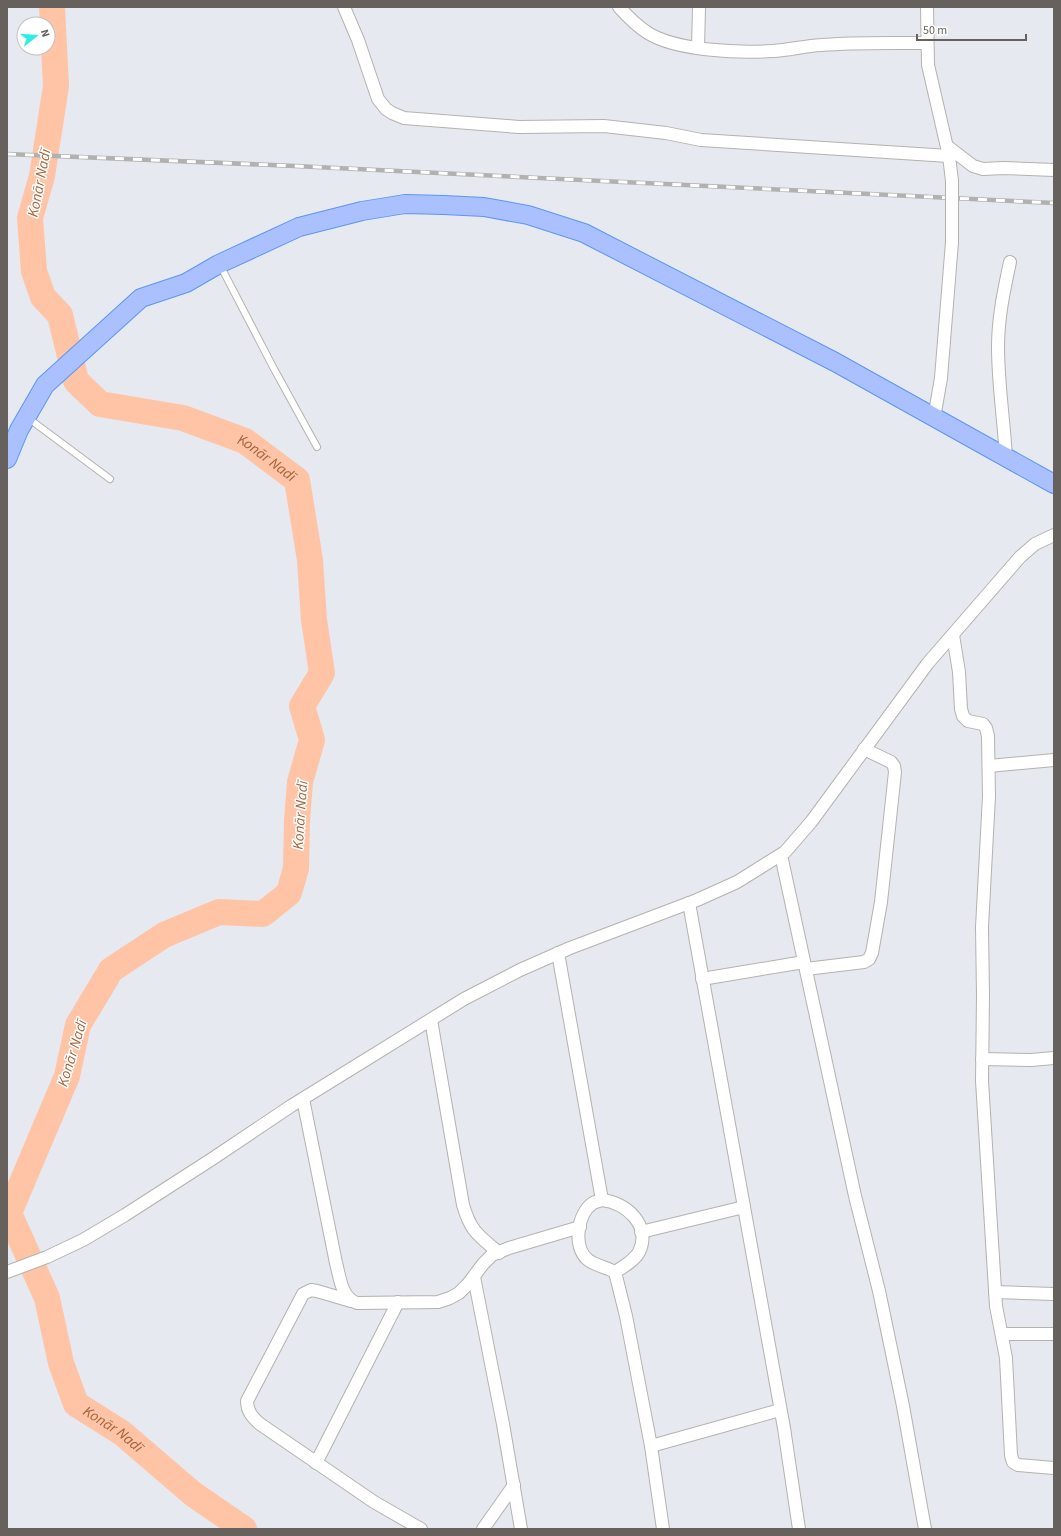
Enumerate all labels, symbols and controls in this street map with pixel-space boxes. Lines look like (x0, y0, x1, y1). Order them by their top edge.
north arrow (16, 16, 56, 56)
scale bar (917, 16, 1026, 42)
text: 50 m (923, 22, 947, 39)
text: N (37, 28, 53, 39)
water label: Konār Nadī (23, 146, 57, 219)
water label: Konār Nadī (234, 429, 302, 488)
water label: Konār Nadī (288, 779, 313, 850)
water label: Konār Nadī (52, 1016, 93, 1089)
water label: Konār Nadī (79, 1401, 148, 1458)

